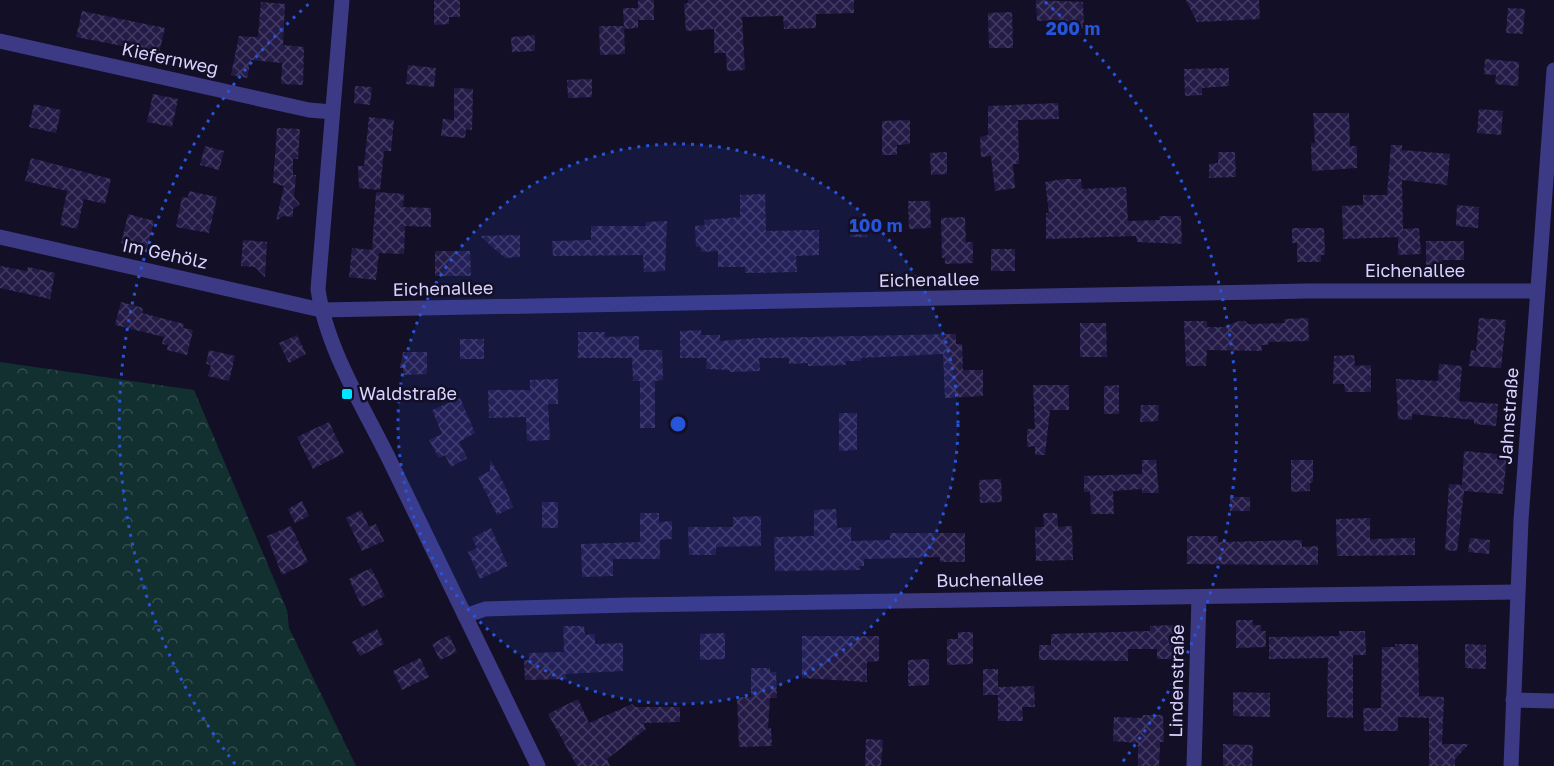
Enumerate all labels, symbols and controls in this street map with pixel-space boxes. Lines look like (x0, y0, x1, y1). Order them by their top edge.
text: 200 m (1046, 17, 1100, 39)
street label: Kiefernweg (120, 37, 221, 79)
text: 100 m (850, 214, 902, 236)
street label: Im Gehölz (121, 233, 210, 273)
street label: Eichenallee (1365, 259, 1465, 281)
street label: Eichenallee (879, 267, 979, 291)
street label: Eichenallee (393, 276, 493, 300)
street label: Jahnstraße (1494, 367, 1522, 465)
place label: Waldstraße (359, 382, 457, 404)
marker: Waldstraße (340, 387, 354, 401)
centre of rings (668, 414, 688, 434)
street label: Buchenallee (936, 567, 1044, 591)
street label: Lindenstraße (1164, 624, 1188, 738)

